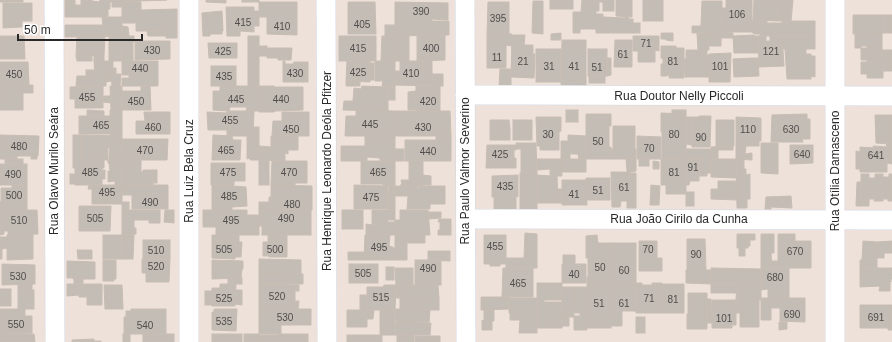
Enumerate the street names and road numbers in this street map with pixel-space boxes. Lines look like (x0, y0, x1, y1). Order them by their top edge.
street label: Rua Henrique Leonardo Deóla Pfitzer (320, 71, 334, 271)
street label: Rua Doutor Nelly Piccoli (614, 89, 744, 103)
street label: Rua Paulo Valmor Severino (458, 97, 472, 245)
street label: Rua Olavo Murilo Seára (47, 107, 61, 235)
street label: Rua Otília Damasceno (828, 110, 842, 231)
street label: Rua Luiz Bela Cruz (182, 119, 196, 223)
street label: Rua João Cirilo da Cunha (610, 212, 748, 226)

